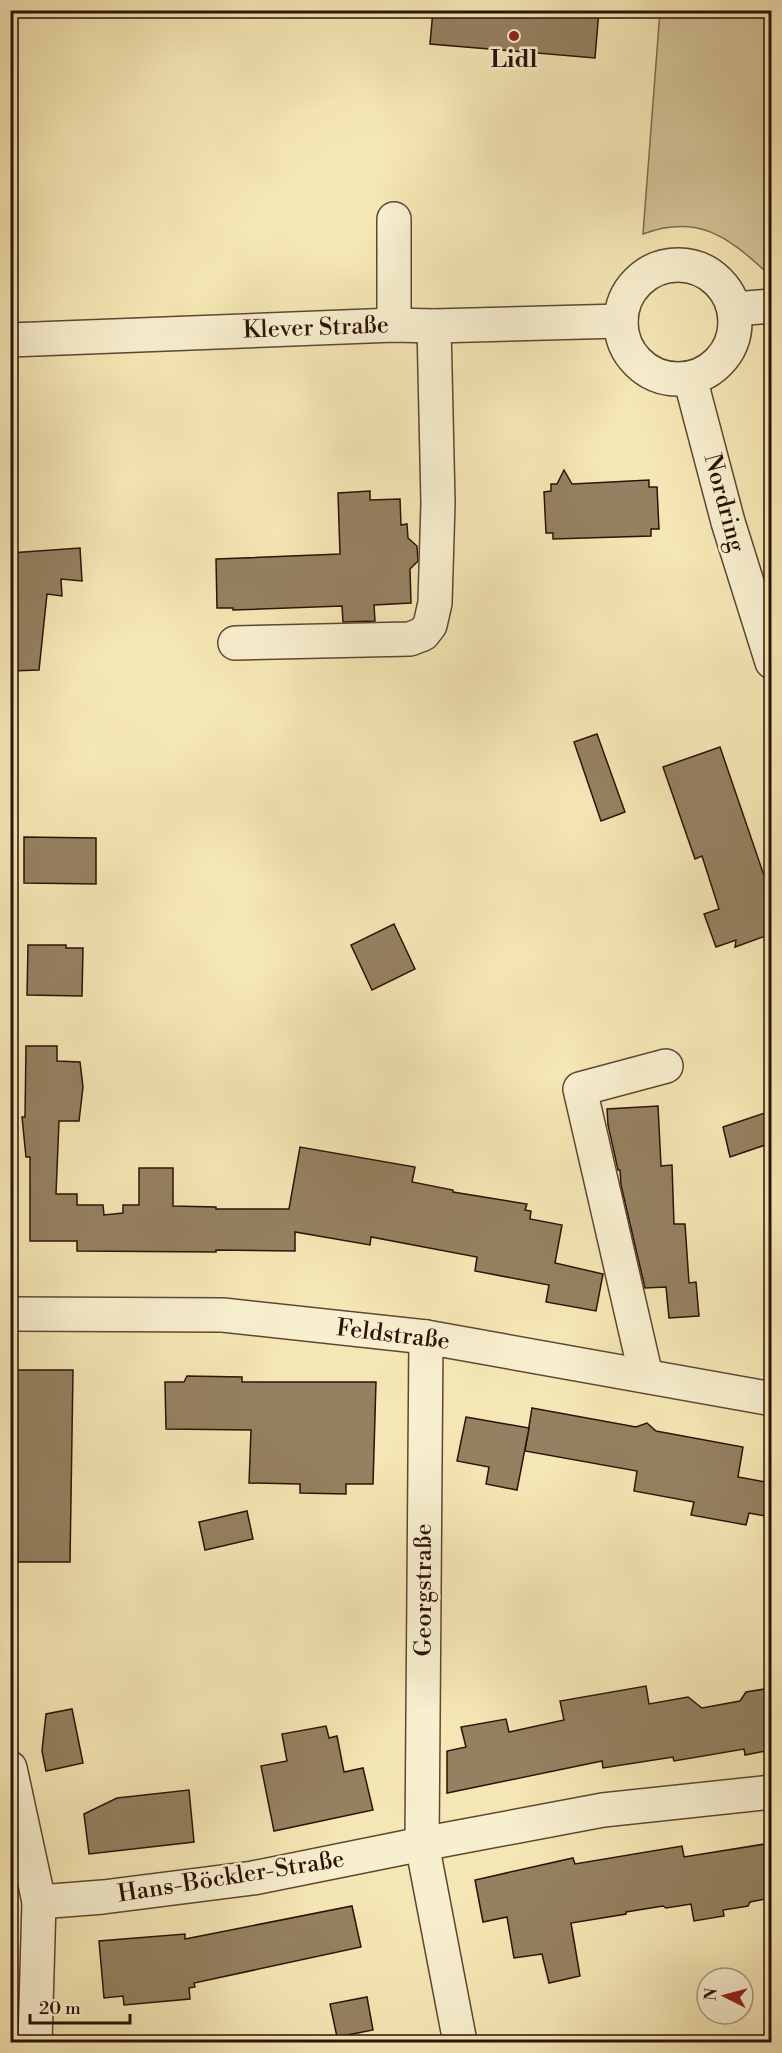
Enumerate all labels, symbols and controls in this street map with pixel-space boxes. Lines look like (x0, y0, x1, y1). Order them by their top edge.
marker: Lidl (507, 29, 521, 43)
place label: Lidl (490, 45, 538, 75)
street label: Klever Straße (243, 310, 389, 346)
street label: Nordring (697, 451, 752, 556)
street label: Feldstraße (334, 1313, 452, 1357)
street label: Georgstraße (409, 1523, 439, 1657)
street label: Hans-Böckler-Straße (115, 1844, 347, 1910)
north arrow (695, 1966, 755, 2026)
scale bar (30, 1987, 130, 2025)
text: N (700, 1987, 722, 2002)
text: 20 m (39, 1997, 81, 2020)

